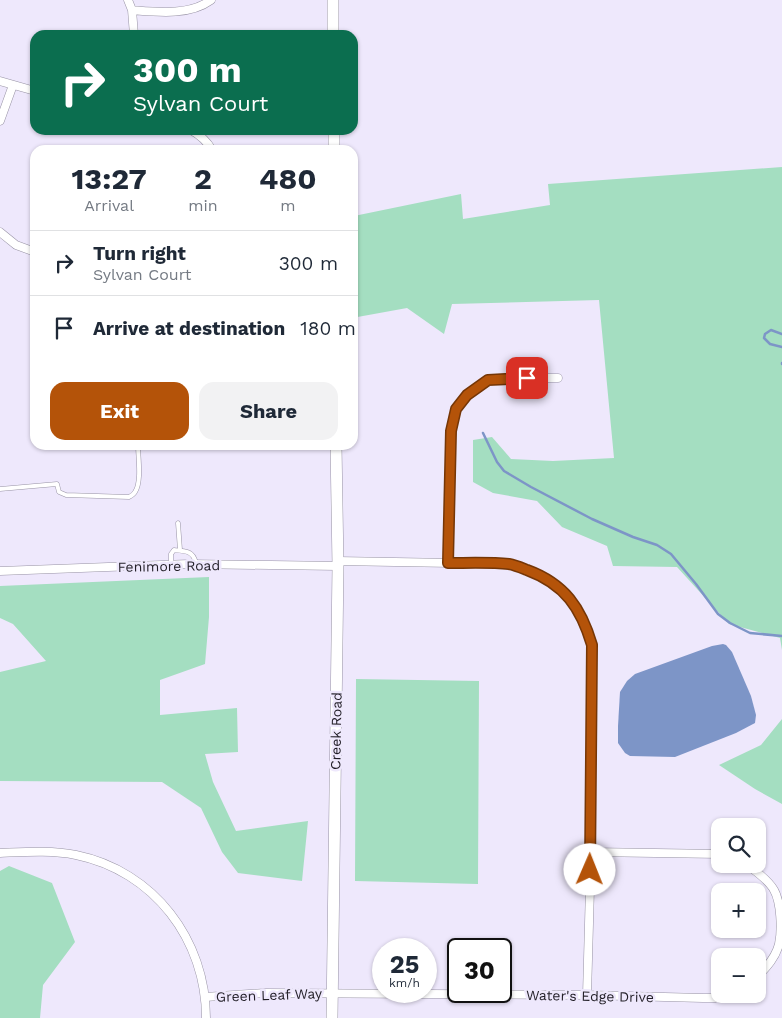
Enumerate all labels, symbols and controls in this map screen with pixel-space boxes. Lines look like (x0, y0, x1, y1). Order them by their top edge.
text: 300 m (133, 49, 242, 91)
icon: right (50, 50, 115, 115)
text: Sylvan Court (133, 91, 268, 116)
text: 13:27 (71, 161, 147, 196)
text: 2 (194, 161, 212, 196)
text: 480 (259, 161, 317, 196)
text: Arrival (84, 196, 134, 215)
text: min (188, 196, 218, 215)
text: m (280, 196, 295, 215)
text: Turn right (93, 242, 186, 265)
icon: right (50, 249, 78, 277)
text: 300 m (279, 252, 338, 275)
text: Sylvan Court (93, 265, 191, 284)
icon: arrive (50, 314, 78, 342)
text: Arrive at destination (93, 317, 285, 340)
text: 180 m (300, 317, 356, 340)
pin (506, 357, 548, 399)
icon: arrive (513, 364, 541, 392)
button: Exit (50, 382, 189, 440)
button: Share (199, 382, 338, 440)
street label: Fenimore Road (118, 557, 220, 575)
street label: Creek Road (327, 692, 345, 770)
map controls (711, 818, 766, 1003)
button: search (711, 818, 766, 873)
position arrow (563, 843, 615, 895)
button: + (711, 883, 766, 938)
speed limit sign: 30 (447, 938, 512, 1003)
button: − (711, 948, 766, 1003)
text: 25 (390, 950, 419, 979)
text: km/h (389, 976, 420, 990)
street label: Green Leaf Way (216, 985, 323, 1005)
street label: Water's Edge Drive (526, 987, 654, 1005)

